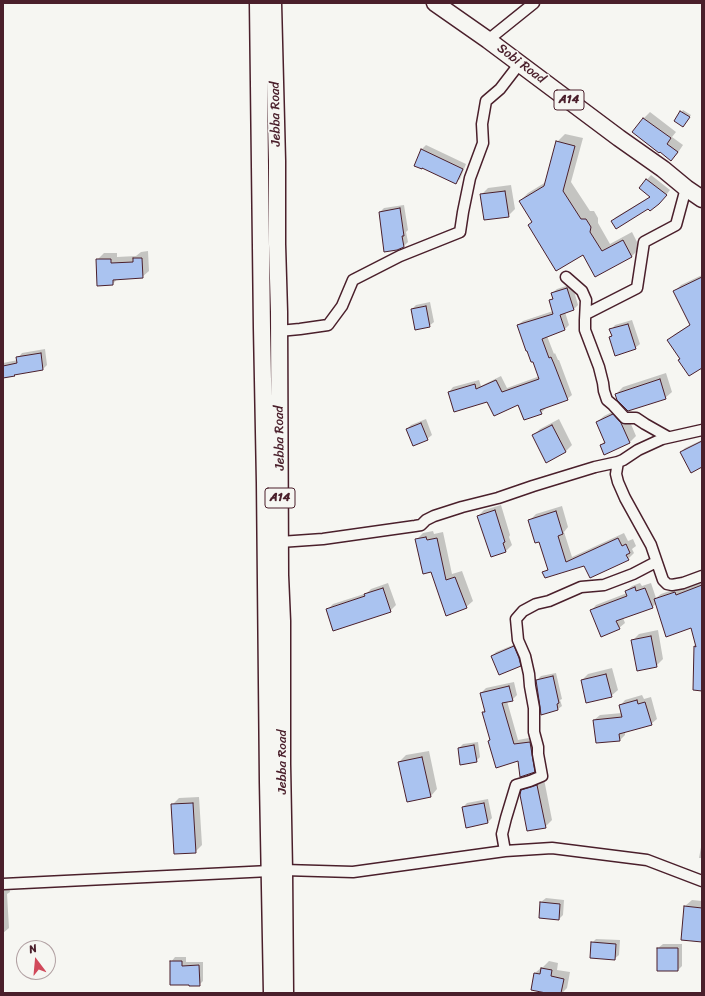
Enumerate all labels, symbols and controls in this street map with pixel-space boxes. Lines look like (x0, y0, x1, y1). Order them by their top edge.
street label: Sobi Road (494, 41, 548, 87)
street label: Jebba Road (268, 82, 284, 146)
road number: A14 (554, 90, 584, 110)
street label: Jebba Road (272, 406, 288, 470)
road number: A14 (265, 488, 295, 508)
street label: Jebba Road (275, 730, 291, 794)
text: N (27, 939, 39, 959)
north arrow (16, 940, 56, 980)

